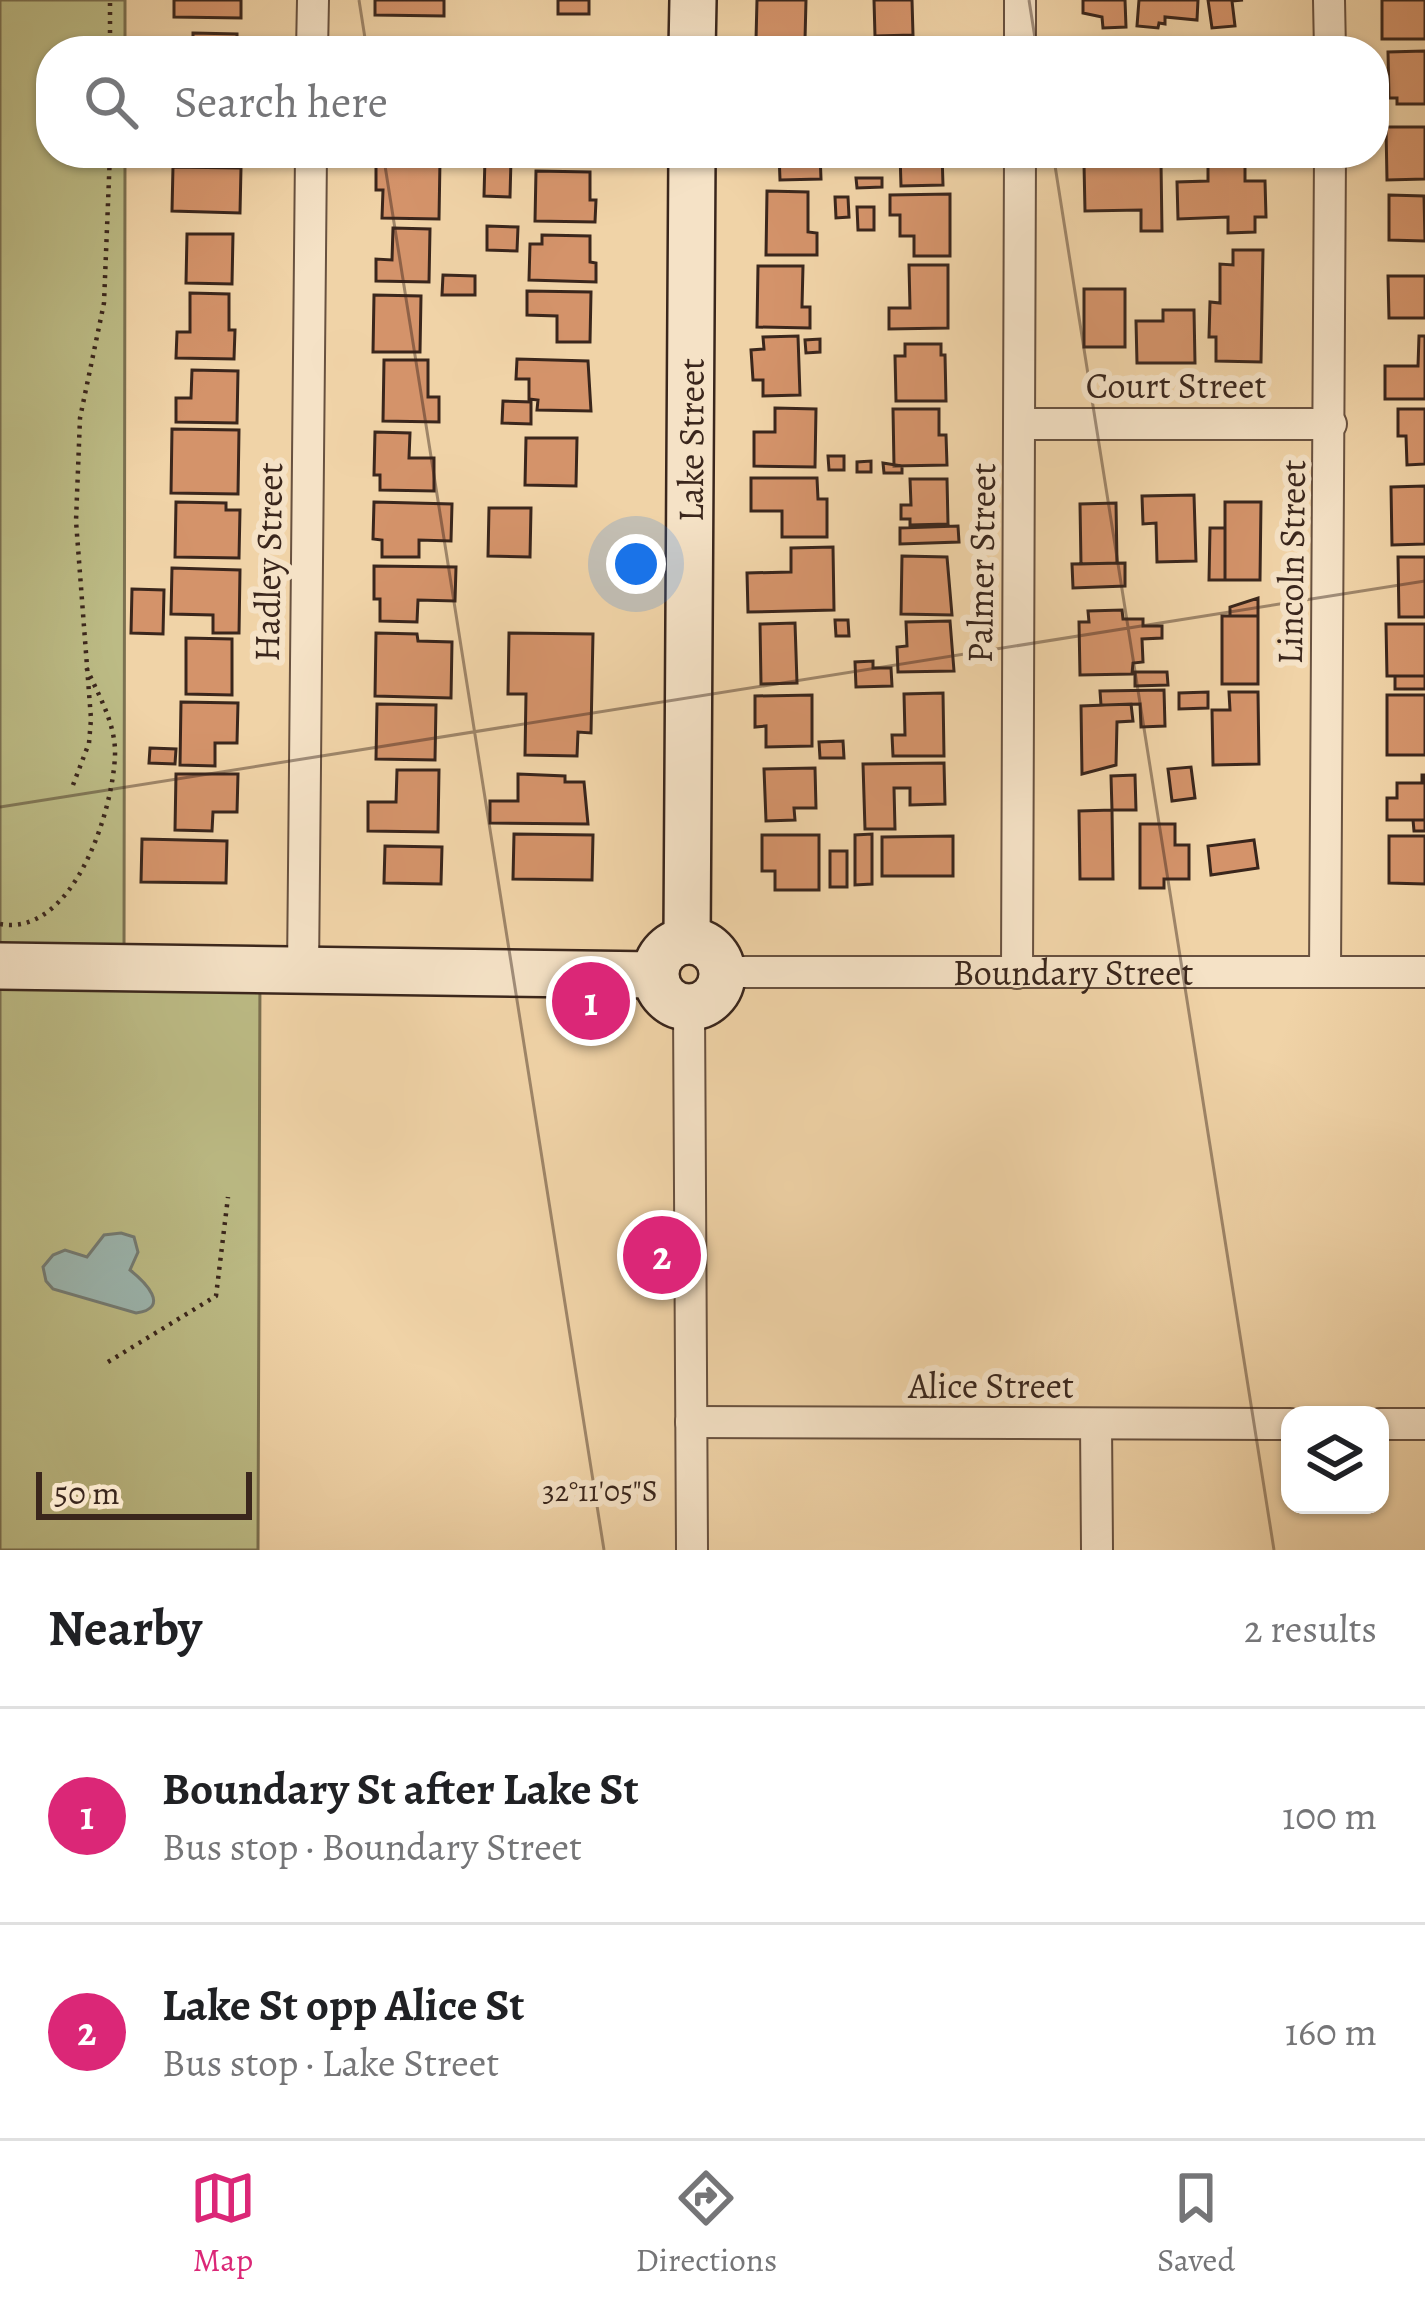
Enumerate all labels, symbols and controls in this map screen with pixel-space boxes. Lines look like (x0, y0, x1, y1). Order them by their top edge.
search box (36, 36, 1389, 168)
icon: search (78, 69, 144, 135)
text: Search here (174, 71, 388, 133)
street label: Lake Street (665, 358, 715, 522)
street label: Court Street (1086, 361, 1266, 410)
street label: Lincoln Street (1265, 459, 1317, 665)
street label: Hadley Street (242, 462, 294, 662)
street label: Palmer Street (955, 462, 1007, 664)
your location (606, 534, 666, 594)
street label: Boundary Street (953, 948, 1193, 997)
pin: 1 (552, 956, 630, 1046)
pin: 2 (623, 1210, 701, 1300)
street label: Alice Street (907, 1361, 1074, 1410)
map controls (1281, 1406, 1389, 1514)
button: layers (1281, 1406, 1389, 1514)
scale bar (36, 1466, 252, 1519)
text: 50 m (54, 1470, 120, 1515)
text: 32°11'05"S (542, 1471, 658, 1511)
text: Nearby (48, 1593, 202, 1663)
text: 2 results (1244, 1602, 1377, 1655)
text: Boundary St after Lake St (162, 1758, 639, 1820)
text: 1 (80, 1789, 94, 1842)
text: 100 m (1282, 1789, 1377, 1842)
text: Bus stop · Boundary Street (162, 1820, 582, 1873)
text: Lake St opp Alice St (162, 1974, 524, 2036)
text: 2 (78, 2005, 96, 2058)
text: 160 m (1285, 2005, 1377, 2058)
text: Bus stop · Lake Street (162, 2036, 499, 2089)
tab: Map (190, 2165, 256, 2282)
tab: Directions (636, 2165, 777, 2282)
tab: Saved (1157, 2165, 1235, 2282)

